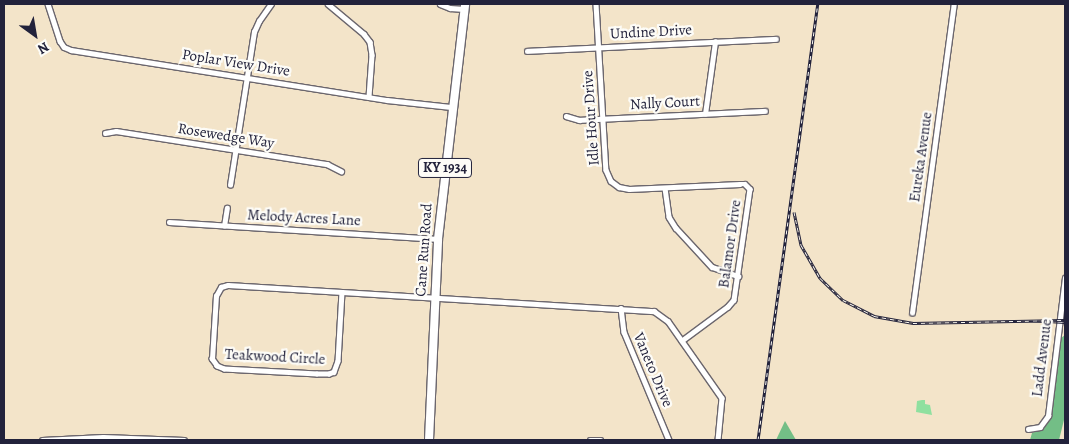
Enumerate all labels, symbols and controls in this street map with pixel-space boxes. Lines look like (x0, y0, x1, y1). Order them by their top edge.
north arrow (10, 10, 60, 60)
street label: Undine Drive (610, 21, 692, 43)
text: N (34, 37, 53, 59)
street label: Poplar View Drive (181, 46, 291, 80)
street label: Idle Hour Drive (579, 70, 603, 166)
street label: Nally Court (630, 92, 700, 114)
street label: Eureka Avenue (906, 111, 936, 203)
street label: Rosewedge Way (176, 119, 276, 153)
road number: KY 1934 (418, 156, 472, 180)
street label: Balamor Drive (715, 199, 745, 289)
street label: Cane Run Road (412, 203, 436, 297)
street label: Melody Acres Lane (247, 206, 361, 230)
street label: Ladd Avenue (1028, 318, 1056, 398)
street label: Vaneto Drive (629, 330, 677, 410)
street label: Teakwood Circle (224, 345, 326, 369)

